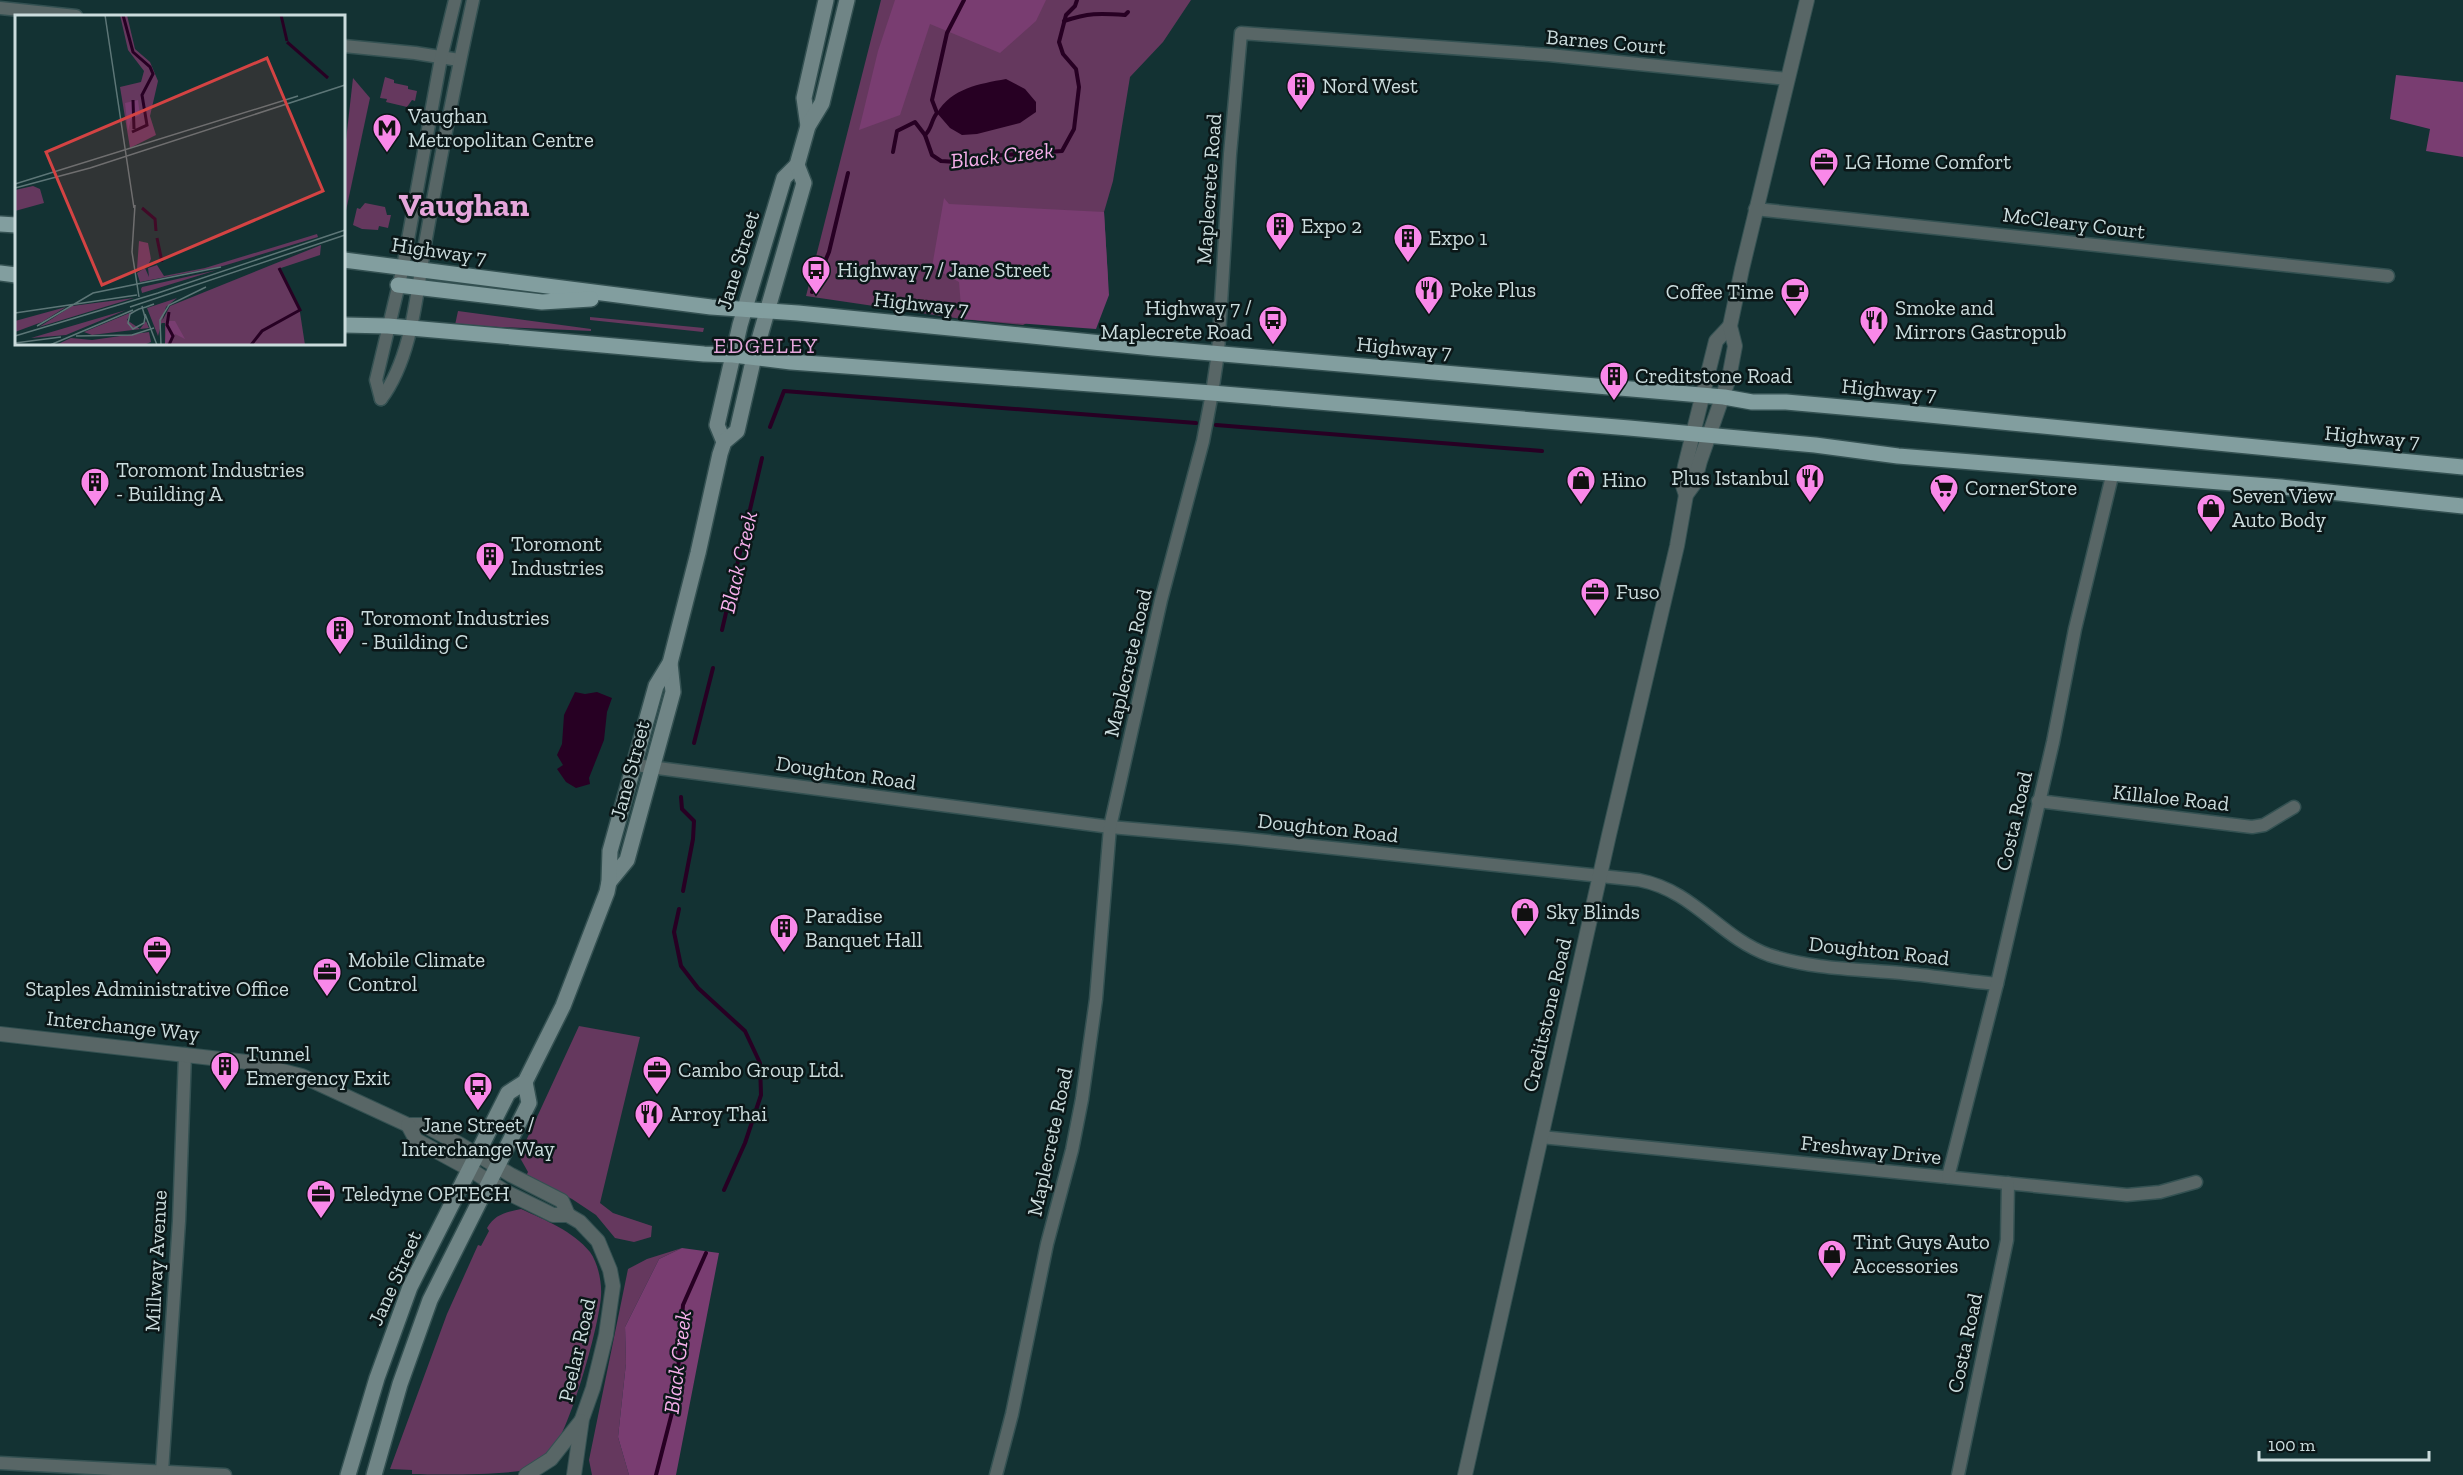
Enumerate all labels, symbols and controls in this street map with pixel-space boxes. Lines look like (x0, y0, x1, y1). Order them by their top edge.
inset map (15, 15, 345, 345)
street label: Barnes Court (1545, 24, 1667, 59)
building icon: Nord West (1285, 70, 1317, 112)
place label: Nord West (1322, 73, 1418, 98)
place label: Vaughan Metropolitan Centre (407, 103, 594, 152)
metro station icon: Vaughan Metropolitan Centre (371, 112, 403, 154)
street label: Maplecrete Road (1191, 112, 1226, 265)
water label: Black Creek (949, 137, 1055, 174)
office icon: LG Home Comfort (1808, 146, 1840, 188)
place label: LG Home Comfort (1845, 149, 2011, 174)
district label: Vaughan (399, 185, 530, 224)
street label: McCleary Court (2001, 201, 2147, 244)
street label: Jane Street (711, 208, 764, 312)
building icon: Expo 2 (1264, 210, 1296, 252)
place label: Expo 2 (1301, 213, 1362, 238)
building icon: Expo 1 (1392, 222, 1424, 264)
place label: Expo 1 (1429, 225, 1487, 250)
street label: Highway 7 (390, 231, 488, 270)
bus stop icon: Highway 7 / Jane Street (800, 254, 832, 296)
place label: Highway 7 / Jane Street (837, 257, 1050, 282)
restaurant icon: Poke Plus (1413, 274, 1445, 316)
cafe icon: Coffee Time (1779, 276, 1811, 318)
place label: Poke Plus (1450, 277, 1536, 302)
place label: Coffee Time (1666, 279, 1774, 304)
street label: Highway 7 (872, 286, 970, 321)
place label: Highway 7 / Maplecrete Road (1101, 295, 1252, 344)
place label: Smoke and Mirrors Gastropub (1895, 295, 2066, 344)
bus stop icon: Highway 7 / Maplecrete Road (1257, 304, 1289, 346)
restaurant icon: Smoke and Mirrors Gastropub (1858, 304, 1890, 346)
street label: Highway 7 (1355, 331, 1453, 364)
district label: EDGELEY (713, 332, 819, 359)
building icon: Creditstone Road (1598, 360, 1630, 402)
place label: Creditstone Road (1635, 363, 1793, 388)
street label: Highway 7 (1840, 373, 1938, 406)
street label: Highway 7 (2323, 420, 2421, 453)
place label: Toromont Industries - Building A (116, 457, 304, 506)
restaurant icon: Plus Istanbul (1794, 462, 1826, 504)
shop icon: Hino (1565, 464, 1597, 506)
place label: Plus Istanbul (1671, 465, 1789, 490)
building icon: Toromont Industries - Building A (79, 466, 111, 508)
place label: Hino (1602, 467, 1647, 492)
supermarket icon: CornerStore (1928, 472, 1960, 514)
place label: CornerStore (1965, 475, 2077, 500)
place label: Seven View Auto Body (2232, 483, 2334, 532)
shop icon: Seven View Auto Body (2195, 492, 2227, 534)
water label: Black Creek (714, 508, 763, 616)
place label: Toromont Industries (511, 531, 604, 580)
building icon: Toromont Industries (474, 540, 506, 582)
office icon: Fuso (1579, 576, 1611, 618)
place label: Fuso (1616, 579, 1659, 604)
street label: Maplecrete Road (1098, 586, 1157, 739)
place label: Toromont Industries - Building C (361, 605, 549, 654)
building icon: Toromont Industries - Building C (324, 614, 356, 656)
street label: Jane Street (604, 718, 655, 822)
street label: Doughton Road (774, 750, 918, 795)
street label: Costa Road (1990, 768, 2037, 873)
street label: Killaloe Road (2112, 779, 2231, 816)
street label: Doughton Road (1257, 808, 1400, 847)
shop icon: Sky Blinds (1509, 896, 1541, 938)
place label: Sky Blinds (1546, 899, 1640, 924)
place label: Paradise Banquet Hall (805, 903, 923, 952)
building icon: Paradise Banquet Hall (768, 912, 800, 954)
street label: Doughton Road (1808, 931, 1951, 970)
office icon: Staples Administrative Office (141, 934, 173, 976)
street label: Creditstone Road (1517, 935, 1576, 1094)
place label: Mobile Climate Control (348, 947, 485, 996)
office icon: Mobile Climate Control (311, 956, 343, 998)
place label: Staples Administrative Office (25, 976, 289, 1001)
street label: Interchange Way (45, 1005, 201, 1046)
place label: Tunnel Emergency Exit (246, 1041, 390, 1090)
building icon: Tunnel Emergency Exit (209, 1050, 241, 1092)
office icon: Cambo Group Ltd. (641, 1054, 673, 1096)
place label: Cambo Group Ltd. (678, 1057, 844, 1082)
street label: Maplecrete Road (1022, 1065, 1078, 1219)
bus stop icon: Jane Street / Interchange Way (462, 1070, 494, 1112)
restaurant icon: Arroy Thai (633, 1098, 665, 1140)
place label: Arroy Thai (670, 1101, 767, 1126)
place label: Jane Street / Interchange Way (401, 1112, 555, 1161)
street label: Freshway Drive (1800, 1130, 1943, 1169)
office icon: Teledyne OPTECH (305, 1178, 337, 1220)
place label: Teledyne OPTECH (342, 1181, 510, 1206)
street label: Millway Avenue (139, 1189, 172, 1333)
street label: Jane Street (363, 1226, 427, 1329)
place label: Tint Guys Auto Accessories (1853, 1229, 1990, 1278)
shop icon: Tint Guys Auto Accessories (1816, 1238, 1848, 1280)
street label: Costa Road (1942, 1290, 1987, 1395)
street label: Peelar Road (552, 1295, 601, 1404)
water label: Black Creek (658, 1309, 697, 1415)
scale bar (2259, 1424, 2428, 1462)
text: 100 m (2268, 1434, 2316, 1456)

